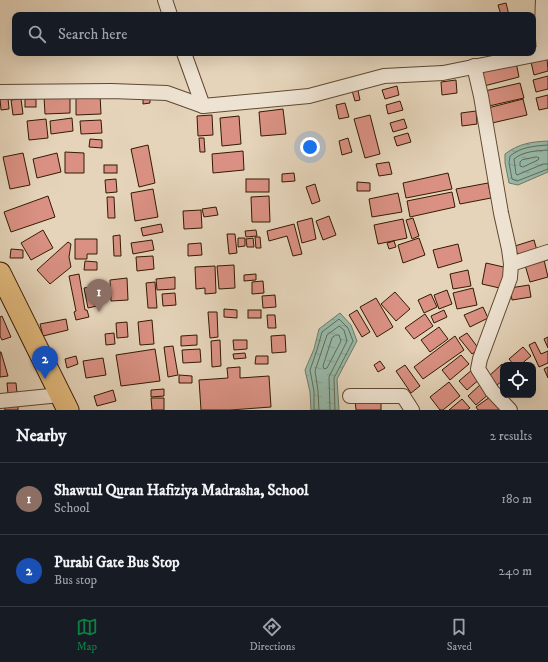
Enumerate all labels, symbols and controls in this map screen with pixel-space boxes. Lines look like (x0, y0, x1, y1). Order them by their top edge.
search box (12, 12, 536, 56)
icon: search (26, 23, 48, 45)
text: Search here (58, 25, 127, 44)
your location (300, 137, 320, 157)
pin: 1 (86, 279, 112, 312)
pin: 2 (32, 346, 58, 379)
map controls (500, 362, 536, 398)
button: locate (500, 362, 536, 398)
text: Nearby (16, 425, 66, 447)
text: 2 results (490, 428, 532, 444)
text: Shawtul Quran Hafiziya Madrasha, School (54, 481, 309, 500)
text: 1 (27, 491, 31, 507)
text: 180 m (501, 491, 532, 507)
text: School (54, 500, 90, 516)
text: Purabi Gate Bus Stop (54, 553, 180, 572)
text: 2 (26, 563, 32, 579)
text: 240 m (499, 563, 532, 579)
text: Bus stop (54, 572, 97, 588)
tab: Map (76, 616, 98, 654)
tab: Directions (250, 616, 295, 654)
tab: Saved (447, 616, 472, 654)

